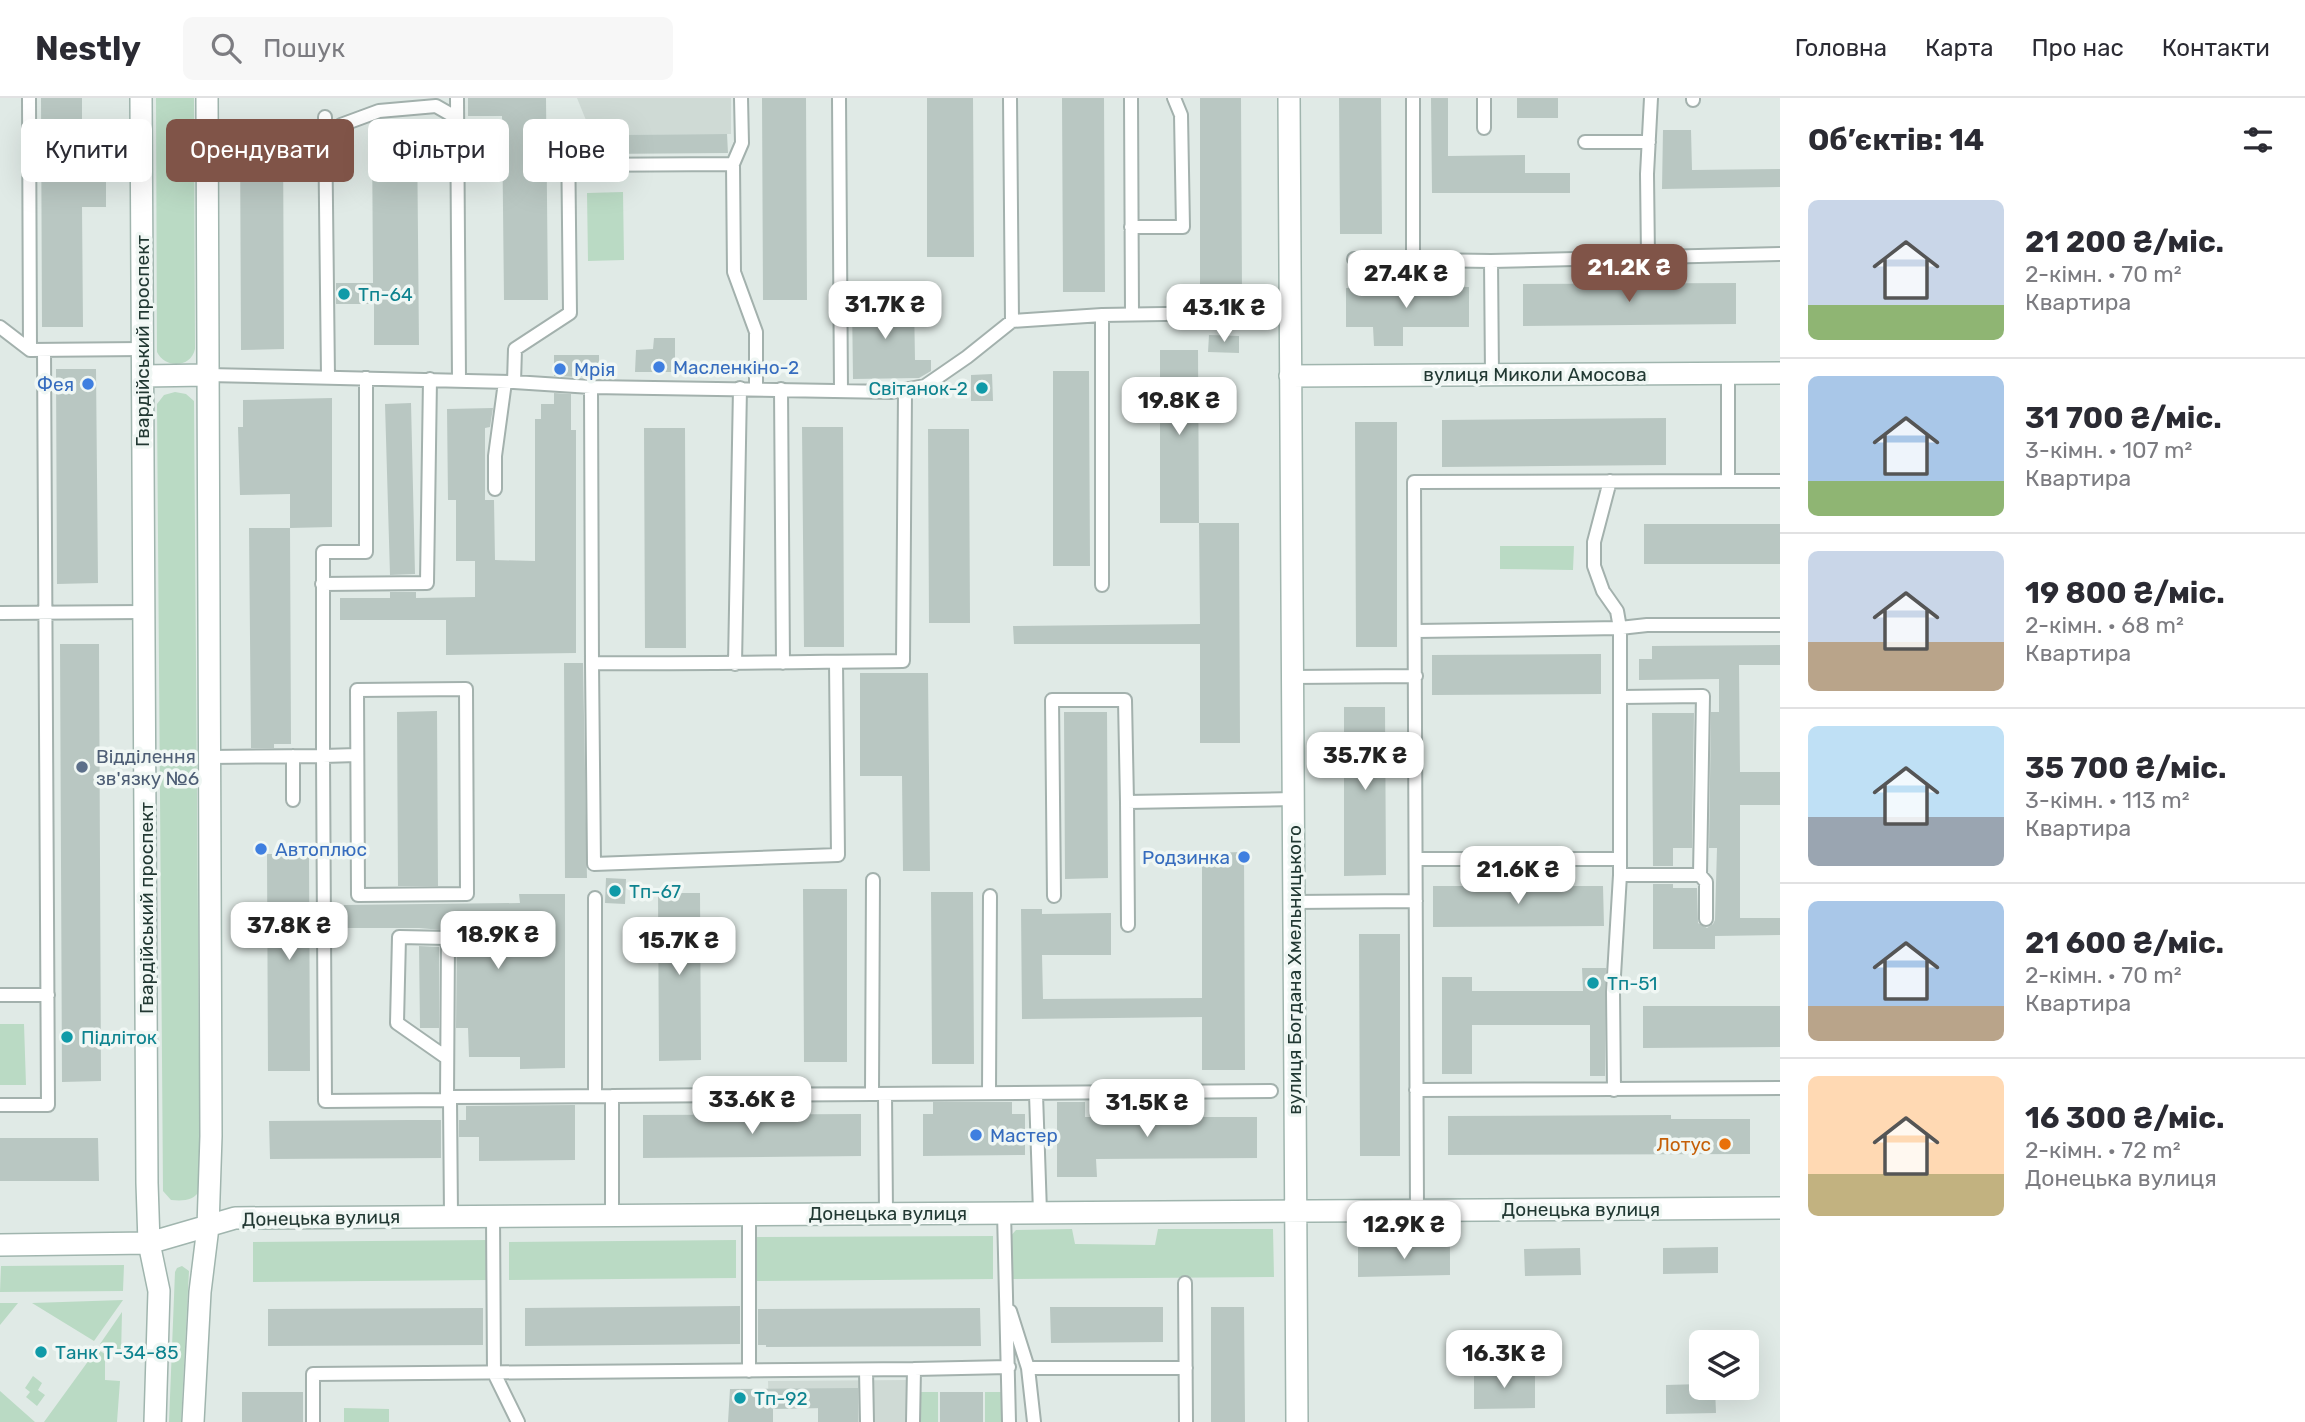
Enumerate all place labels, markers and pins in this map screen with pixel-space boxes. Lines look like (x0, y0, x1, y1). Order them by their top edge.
pin: 21.2K ₴ (1564, 244, 1694, 304)
pin: 27.4K ₴ (1341, 250, 1471, 310)
pin: 31.7K ₴ (820, 282, 950, 341)
place label: Тп-64 (358, 283, 413, 306)
pin: 43.1K ₴ (1159, 285, 1289, 344)
marker: Тп-64 (336, 286, 352, 302)
place label: Масленкіно-2 (673, 356, 799, 379)
place label: Мрія (574, 358, 615, 381)
marker: Масленкіно-2 (651, 359, 667, 375)
marker: Мрія (552, 361, 568, 377)
place label: Фея (37, 373, 74, 396)
marker: Фея (80, 376, 96, 392)
place label: Світанок-2 (868, 377, 968, 400)
pin: 19.8K ₴ (1114, 378, 1244, 437)
marker: Світанок-2 (974, 380, 990, 396)
pin: 35.7K ₴ (1300, 732, 1430, 792)
place label: Відділення зв'язку №6 (96, 745, 199, 790)
marker: Відділення зв'язку №6 (74, 759, 90, 775)
place label: Автоплюс (275, 838, 367, 861)
marker: Автоплюс (253, 841, 269, 857)
place label: Родзинка (1142, 846, 1230, 869)
pin: 21.6K ₴ (1453, 846, 1583, 906)
marker: Родзинка (1236, 849, 1252, 865)
place label: Тп-67 (629, 880, 681, 903)
marker: Тп-67 (607, 883, 623, 899)
pin: 37.8K ₴ (224, 902, 354, 962)
pin: 18.9K ₴ (433, 912, 563, 971)
pin: 15.7K ₴ (614, 918, 744, 977)
place label: Тп-51 (1607, 972, 1657, 995)
marker: Тп-51 (1585, 975, 1601, 991)
place label: Підліток (81, 1026, 157, 1049)
marker: Підліток (59, 1029, 75, 1045)
pin: 33.6K ₴ (687, 1076, 817, 1136)
pin: 31.5K ₴ (1082, 1080, 1212, 1139)
place label: Мастер (990, 1124, 1058, 1147)
marker: Мастер (968, 1127, 984, 1143)
place label: Лотус (1656, 1133, 1711, 1156)
marker: Лотус (1717, 1136, 1733, 1152)
pin: 12.9K ₴ (1339, 1202, 1469, 1261)
pin: 16.3K ₴ (1439, 1330, 1569, 1390)
place label: Танк Т-34-85 (55, 1341, 178, 1364)
marker: Танк Т-34-85 (33, 1344, 49, 1360)
place label: Тп-92 (754, 1387, 808, 1410)
marker: Тп-92 (732, 1390, 748, 1406)

